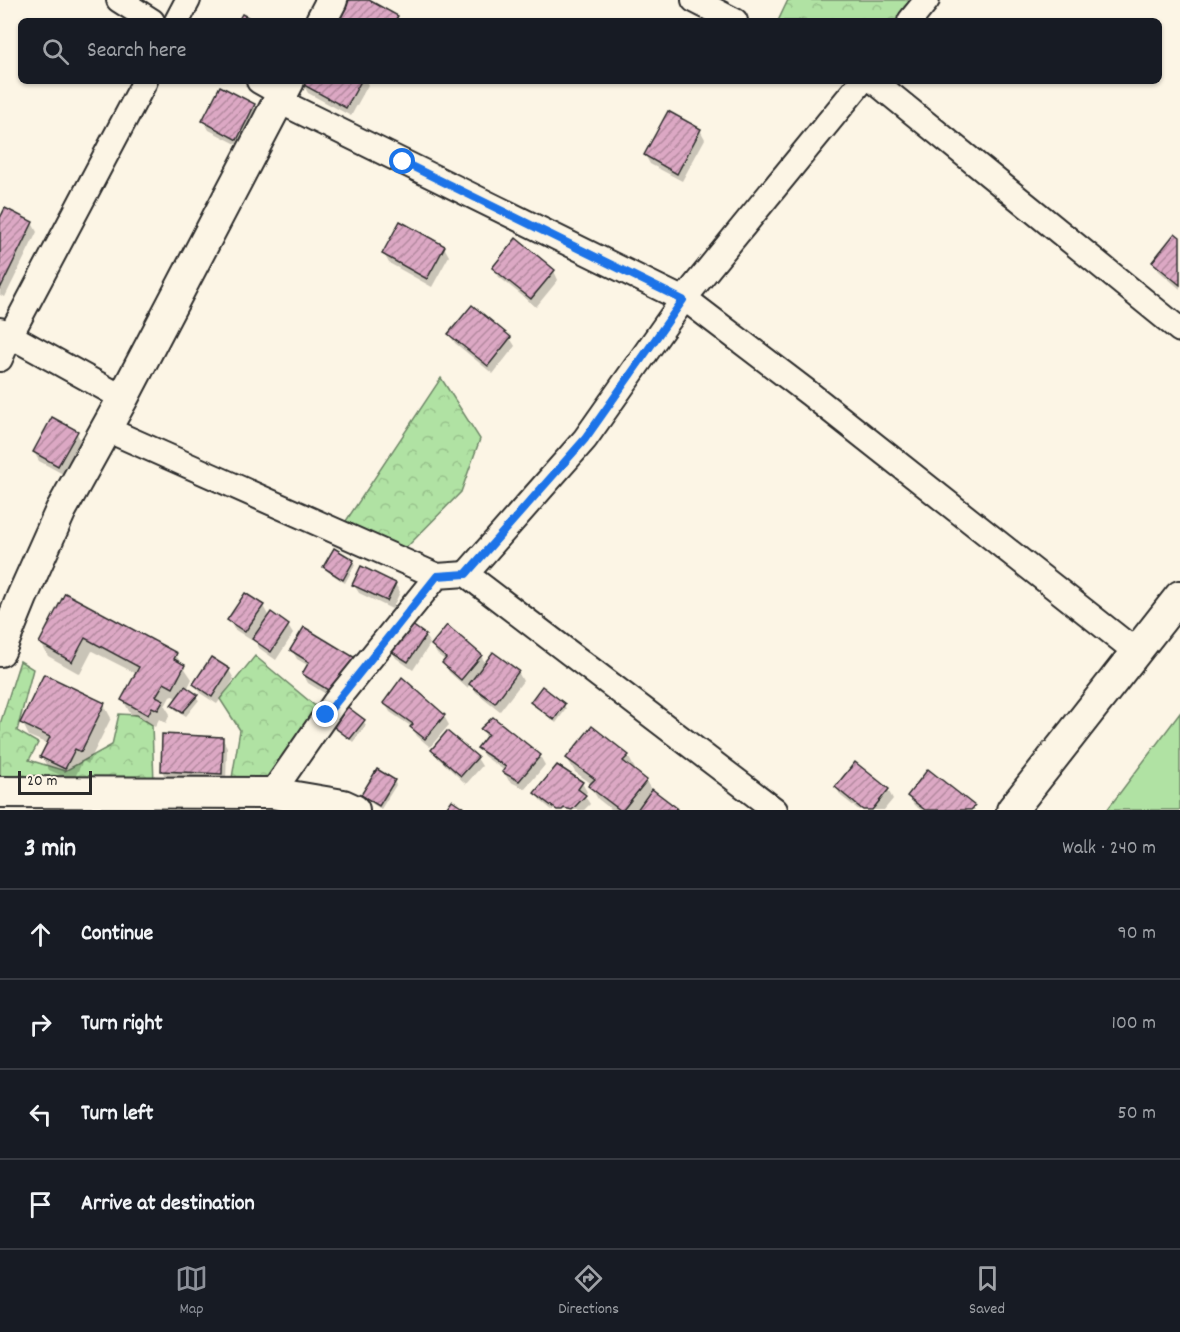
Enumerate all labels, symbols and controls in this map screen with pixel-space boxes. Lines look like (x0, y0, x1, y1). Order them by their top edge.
search box (18, 18, 1162, 84)
icon: search (39, 35, 72, 68)
text: Search here (87, 36, 186, 67)
route start (389, 148, 415, 174)
route end (312, 701, 338, 727)
scale bar (18, 768, 92, 796)
text: 20 m (27, 770, 57, 793)
text: 3 min (24, 831, 76, 868)
text: Walk · 240 m (1062, 835, 1156, 863)
icon: ahead (24, 918, 57, 951)
text: Continue (81, 919, 153, 950)
text: 90 m (1118, 920, 1156, 948)
icon: right (24, 1008, 57, 1041)
text: Turn right (81, 1009, 163, 1040)
text: 100 m (1112, 1010, 1156, 1038)
icon: left (24, 1098, 57, 1131)
text: Turn left (81, 1099, 153, 1130)
text: 50 m (1118, 1100, 1156, 1128)
icon: arrive (24, 1188, 57, 1221)
text: Arrive at destination (81, 1189, 255, 1220)
tab: Map (175, 1262, 208, 1321)
tab: Directions (558, 1262, 619, 1321)
tab: Saved (969, 1262, 1005, 1321)

